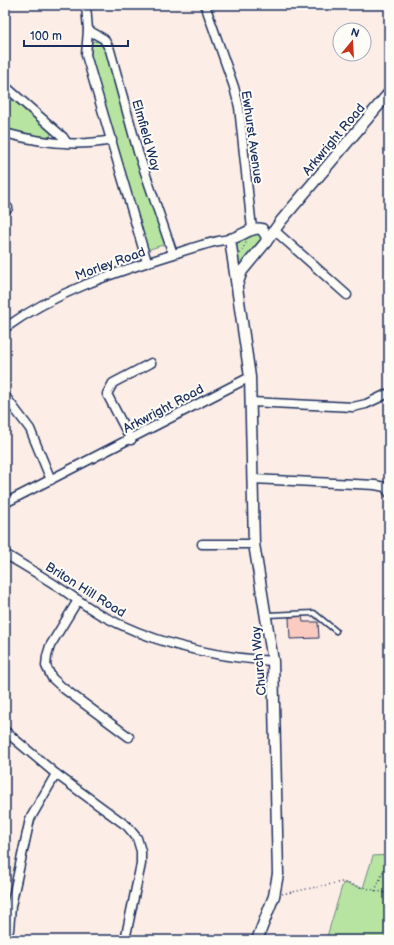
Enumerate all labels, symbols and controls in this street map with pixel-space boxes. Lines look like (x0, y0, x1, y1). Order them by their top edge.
scale bar (24, 22, 128, 48)
north arrow (332, 22, 372, 62)
text: N (349, 26, 361, 40)
text: 100 m (30, 29, 62, 44)
street label: Ewhurst Avenue (238, 90, 266, 185)
street label: Elmfield Way (128, 98, 164, 173)
street label: Arkwright Road (299, 100, 369, 179)
street label: Morley Road (73, 244, 148, 284)
street label: Arkwright Road (120, 381, 207, 437)
street label: Briton Hill Road (42, 559, 129, 621)
street label: Church Way (248, 625, 270, 696)

